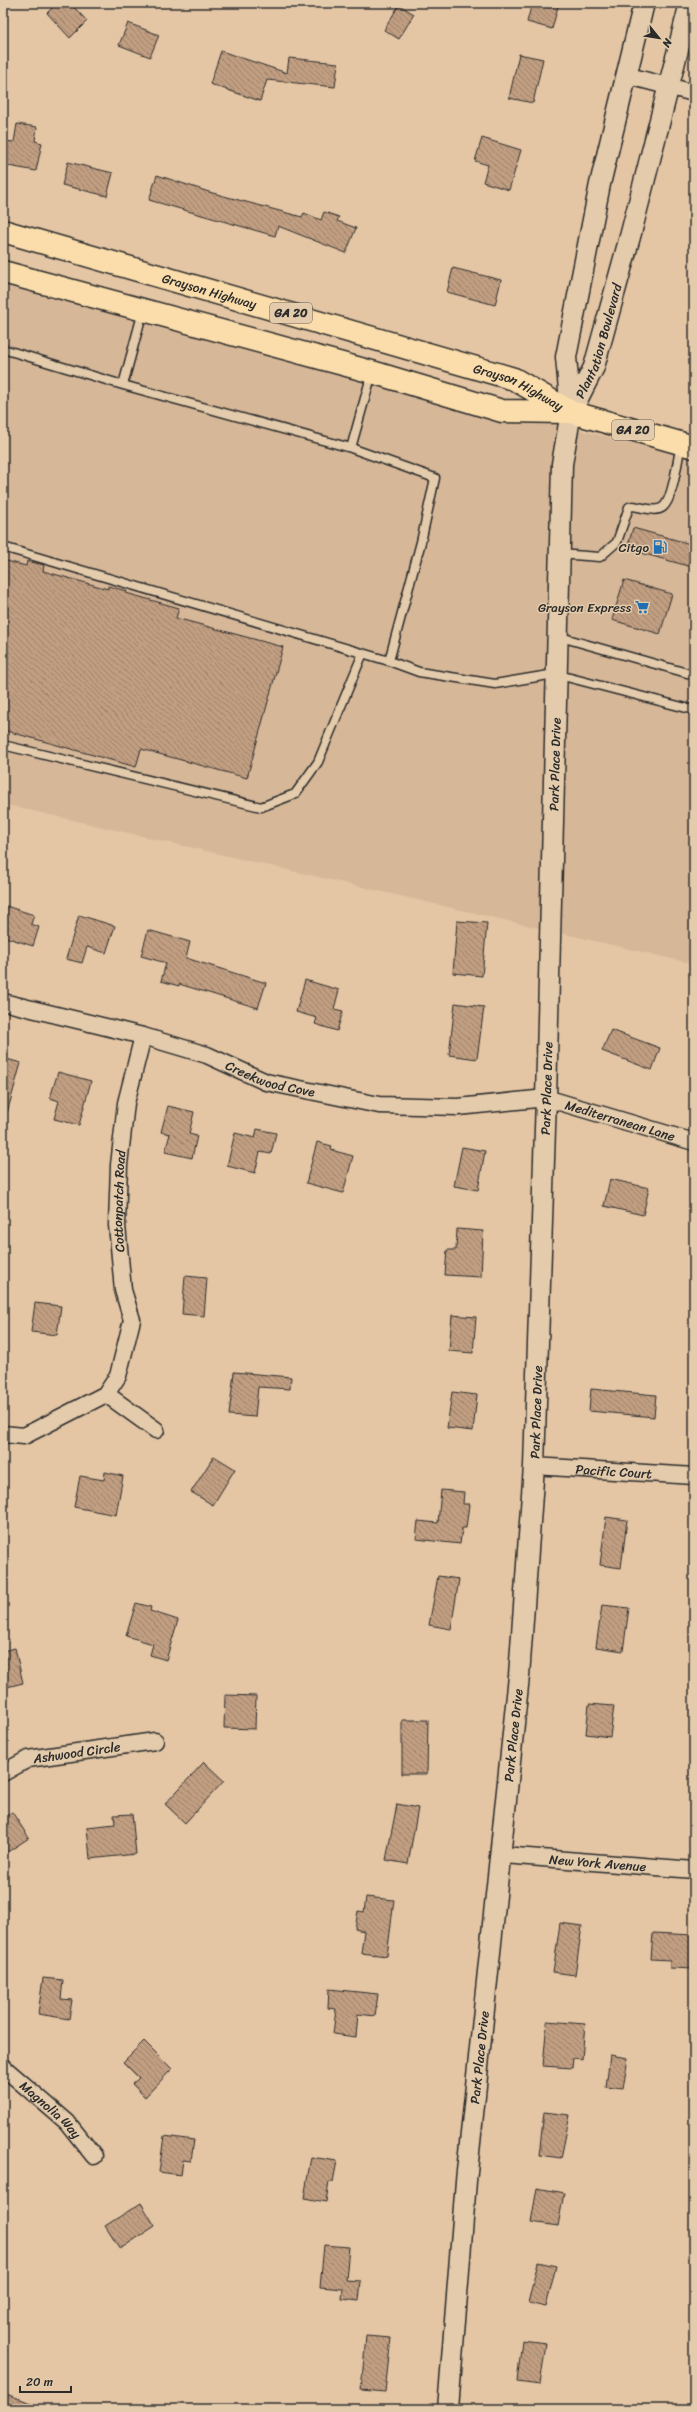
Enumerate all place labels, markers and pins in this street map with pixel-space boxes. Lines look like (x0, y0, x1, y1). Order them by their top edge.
place label: Citgo (618, 536, 649, 559)
fuel station icon: Citgo (652, 539, 668, 555)
place label: Grayson Express (538, 596, 632, 619)
supermarket icon: Grayson Express (634, 599, 650, 615)

